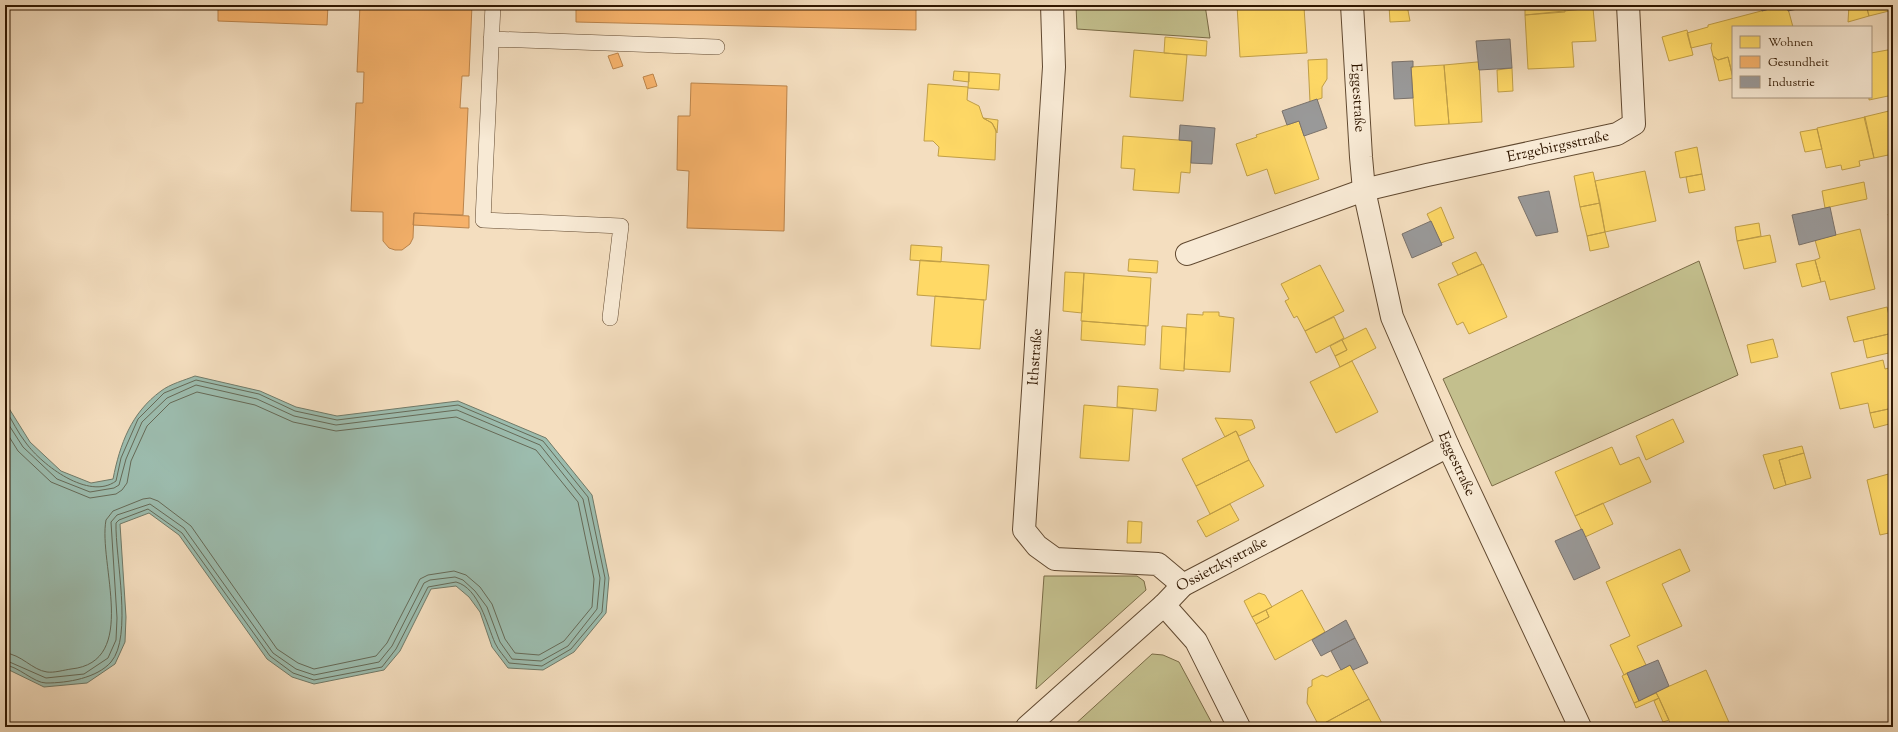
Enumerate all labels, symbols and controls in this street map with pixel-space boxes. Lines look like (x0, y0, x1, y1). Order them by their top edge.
legend (1732, 26, 1872, 98)
text: Wohnen (1768, 34, 1813, 52)
text: Gesundheit (1768, 54, 1829, 72)
street label: Eggestraße (1345, 63, 1370, 133)
text: Industrie (1768, 74, 1815, 92)
street label: Erzgebirgsstraße (1505, 125, 1611, 168)
street label: Ithstraße (1024, 328, 1048, 386)
street label: Eggestraße (1433, 428, 1481, 500)
street label: Ossietzkystraße (1173, 532, 1271, 597)

